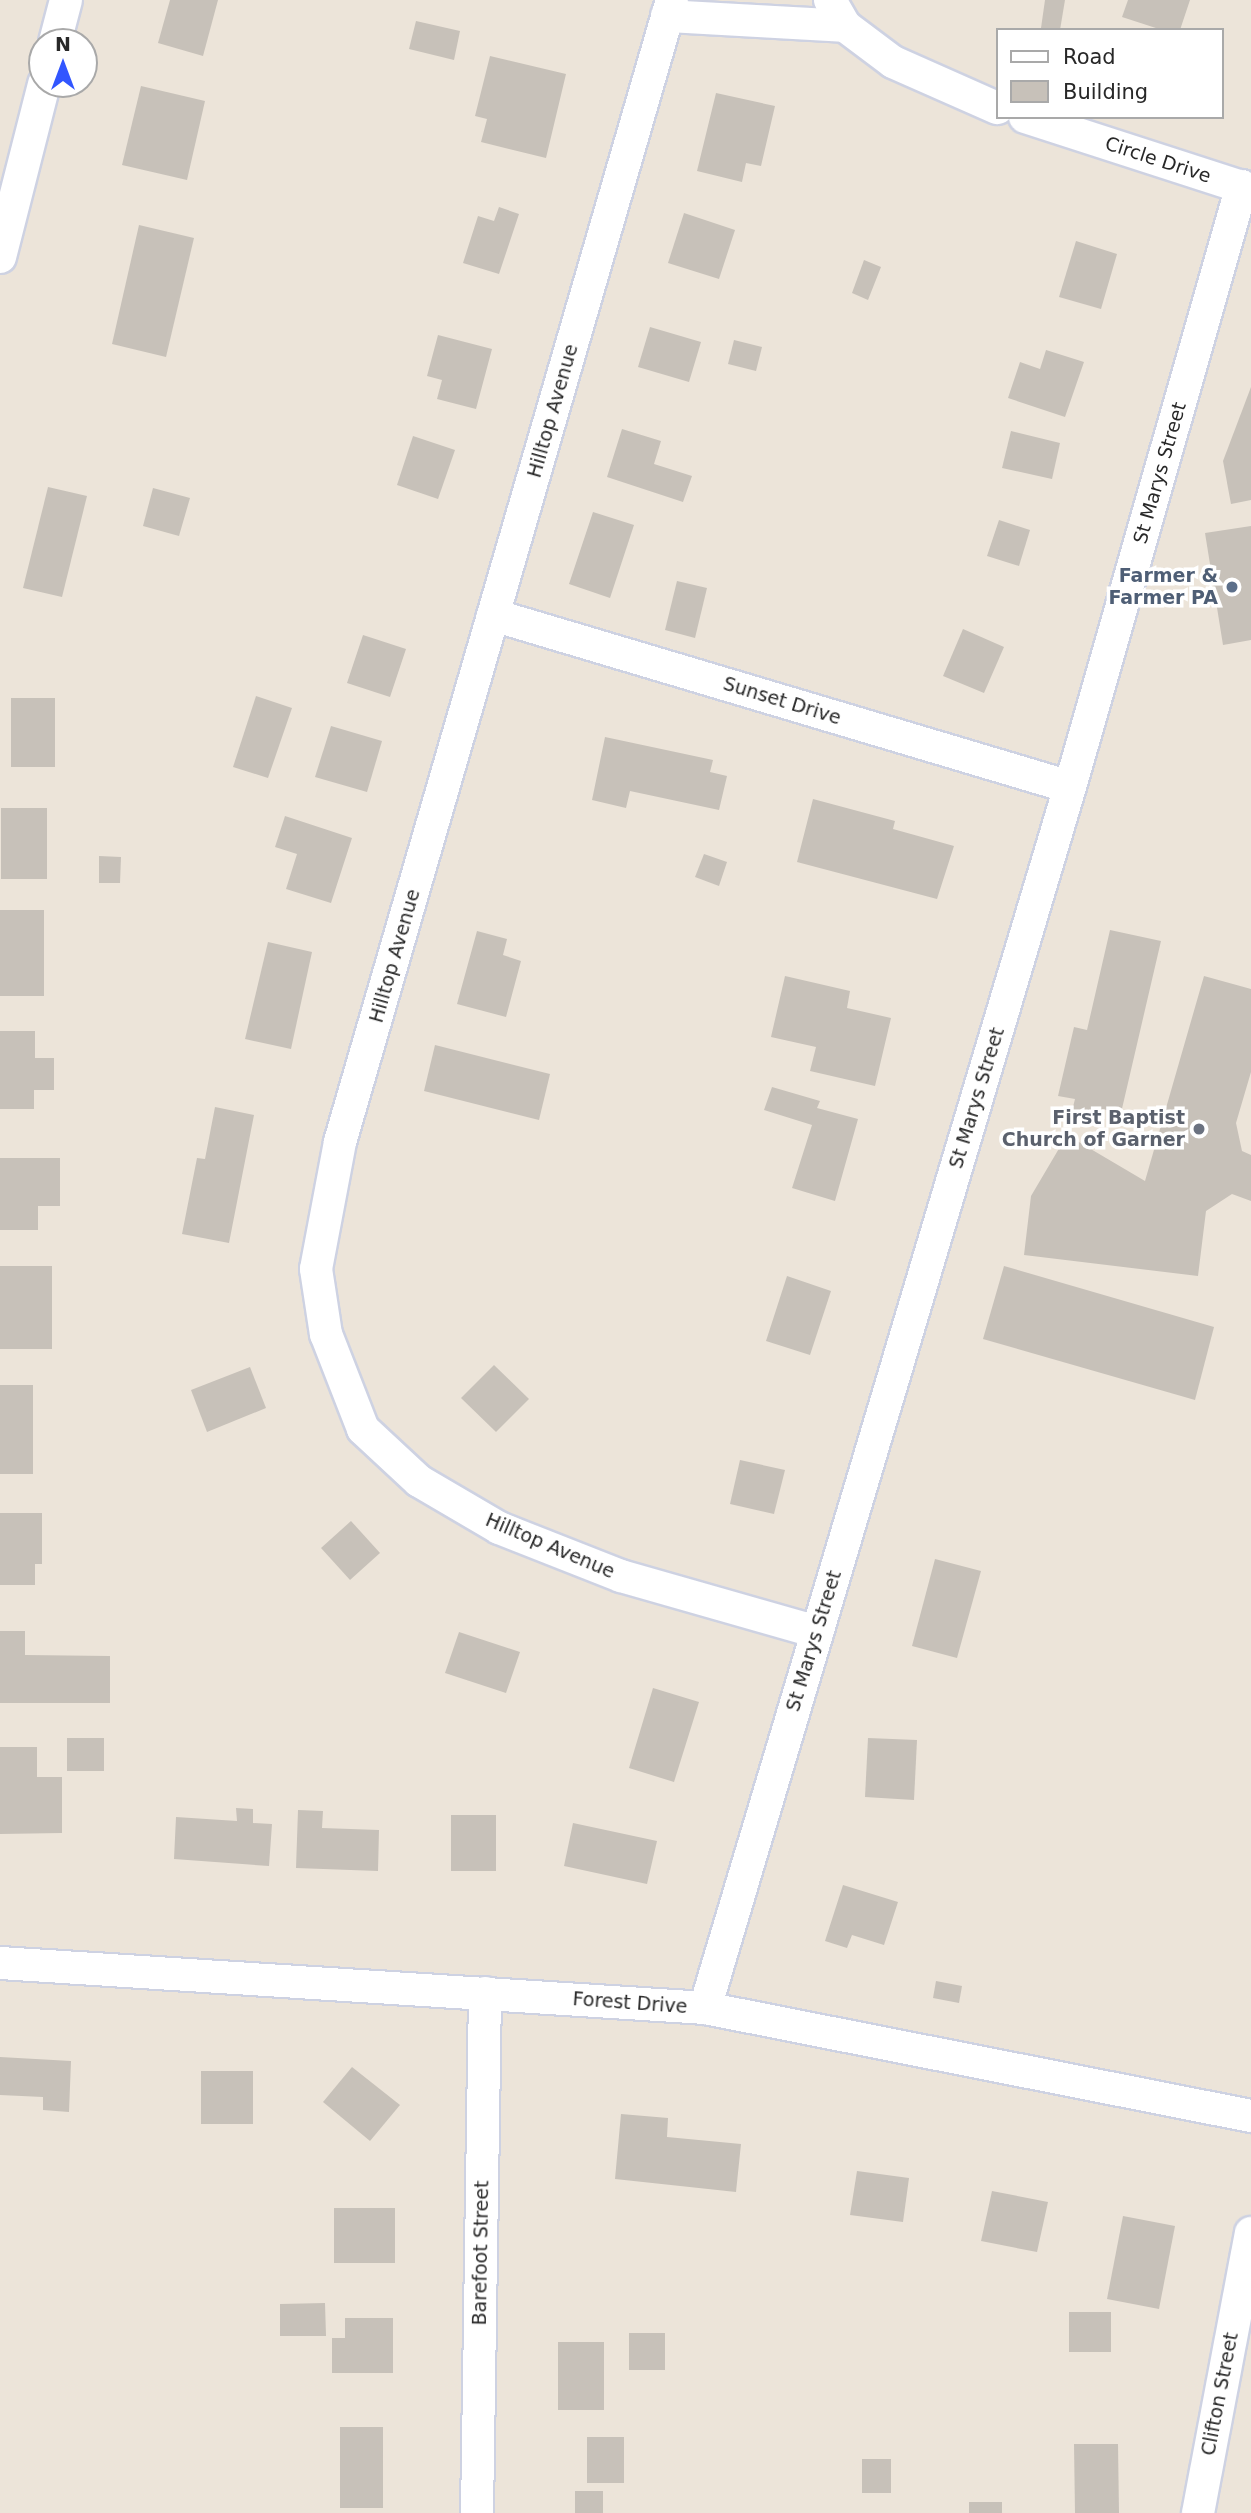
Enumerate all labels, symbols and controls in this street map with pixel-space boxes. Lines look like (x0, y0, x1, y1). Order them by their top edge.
north arrow (28, 28, 98, 98)
legend (996, 28, 1223, 119)
text: N (55, 33, 71, 55)
text: Road (1063, 45, 1116, 69)
text: Building (1063, 80, 1148, 104)
street label: Circle Drive (1102, 132, 1214, 188)
street label: Hilltop Avenue (523, 342, 583, 480)
street label: St Marys Street (1129, 400, 1191, 546)
place label: Farmer & Farmer PA (1108, 565, 1218, 609)
marker: Farmer & Farmer PA (1224, 579, 1240, 595)
street label: Sunset Drive (720, 672, 844, 730)
street label: Hilltop Avenue (365, 887, 425, 1025)
street label: St Marys Street (945, 1025, 1009, 1171)
place label: First Baptist Church of Garner (1002, 1107, 1185, 1151)
marker: First Baptist Church of Garner (1191, 1121, 1207, 1137)
street label: Hilltop Avenue (482, 1509, 618, 1583)
street label: St Marys Street (782, 1568, 846, 1714)
street label: Forest Drive (572, 1988, 688, 2018)
street label: Barefoot Street (468, 2180, 494, 2326)
street label: Clifton Street (1197, 2330, 1243, 2458)

